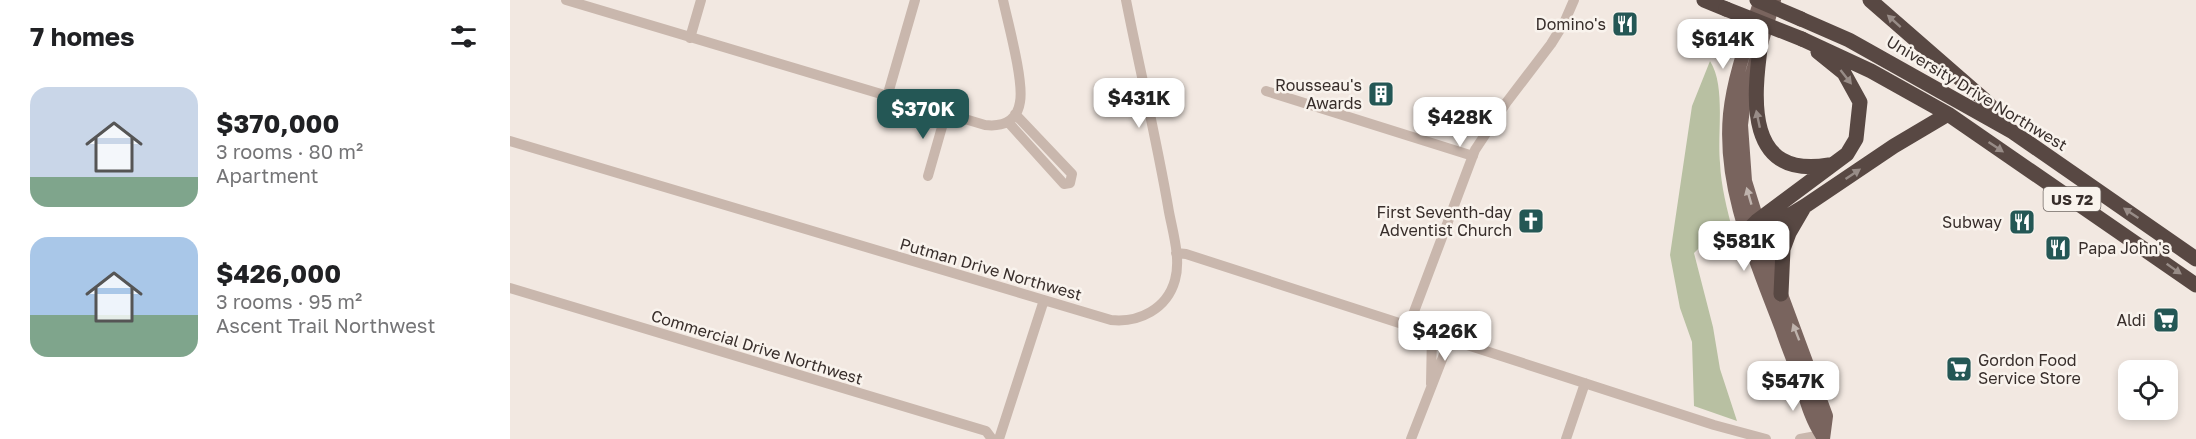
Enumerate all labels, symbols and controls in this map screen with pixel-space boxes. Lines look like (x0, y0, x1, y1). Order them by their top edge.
restaurant icon: Domino's (1610, 9, 1640, 39)
place label: Domino's (1535, 14, 1606, 34)
one-way arrow (1886, 14, 1901, 28)
pin: $614K (1681, 19, 1765, 70)
icon: filters (447, 20, 480, 53)
text: 7 homes (30, 21, 135, 52)
text: $614K (1691, 26, 1755, 50)
street label: University Drive Northwest (1883, 31, 2071, 155)
one-way arrow (1839, 69, 1852, 85)
place label: Rousseau's Awards (1275, 75, 1362, 113)
pin: $431K (1097, 78, 1181, 129)
building icon: Rousseau's Awards (1366, 79, 1396, 109)
text: $431K (1108, 85, 1170, 109)
pin: $370K (881, 89, 965, 140)
text: $370K (891, 96, 955, 120)
pin: $428K (1418, 97, 1502, 148)
text: $428K (1427, 104, 1493, 128)
text: $370,000 (216, 108, 339, 139)
one-way arrow (1753, 110, 1762, 129)
icon: home (78, 111, 150, 183)
text: 3 rooms · 80 m² (216, 139, 363, 163)
one-way arrow (1988, 141, 2004, 153)
text: Apartment (216, 163, 319, 187)
one-way arrow (1845, 168, 1861, 180)
one-way arrow (1744, 187, 1754, 205)
road number: US 72 (2044, 187, 2100, 211)
place label: First Seventh-day Adventist Church (1376, 202, 1512, 240)
church icon: First Seventh-day Adventist Church (1516, 206, 1546, 236)
restaurant icon: Subway (2007, 207, 2037, 237)
one-way arrow (2122, 208, 2139, 219)
place label: Subway (1942, 212, 2002, 232)
pin: $581K (1702, 221, 1786, 272)
text: $581K (1712, 228, 1776, 252)
street label: Putman Drive Northwest (898, 233, 1084, 305)
restaurant icon: Papa John's (2043, 233, 2073, 263)
place label: Papa John's (2078, 238, 2170, 258)
text: $426,000 (216, 258, 341, 289)
icon: home (78, 261, 150, 333)
one-way arrow (2166, 263, 2182, 275)
text: 3 rooms · 95 m² (216, 289, 362, 313)
street label: Commercial Drive Northwest (649, 305, 865, 389)
supermarket icon: Aldi (2151, 305, 2181, 335)
place label: Aldi (2117, 310, 2146, 330)
pin: $426K (1403, 311, 1487, 362)
text: Ascent Trail Northwest (216, 313, 435, 337)
text: $426K (1412, 318, 1478, 342)
one-way arrow (1790, 323, 1800, 341)
place label: Gordon Food Service Store (1978, 350, 2081, 388)
supermarket icon: Gordon Food Service Store (1944, 354, 1974, 384)
map controls (2118, 360, 2178, 420)
button: locate (2118, 360, 2178, 420)
pin: $547K (1751, 361, 1835, 412)
text: $547K (1761, 368, 1825, 392)

